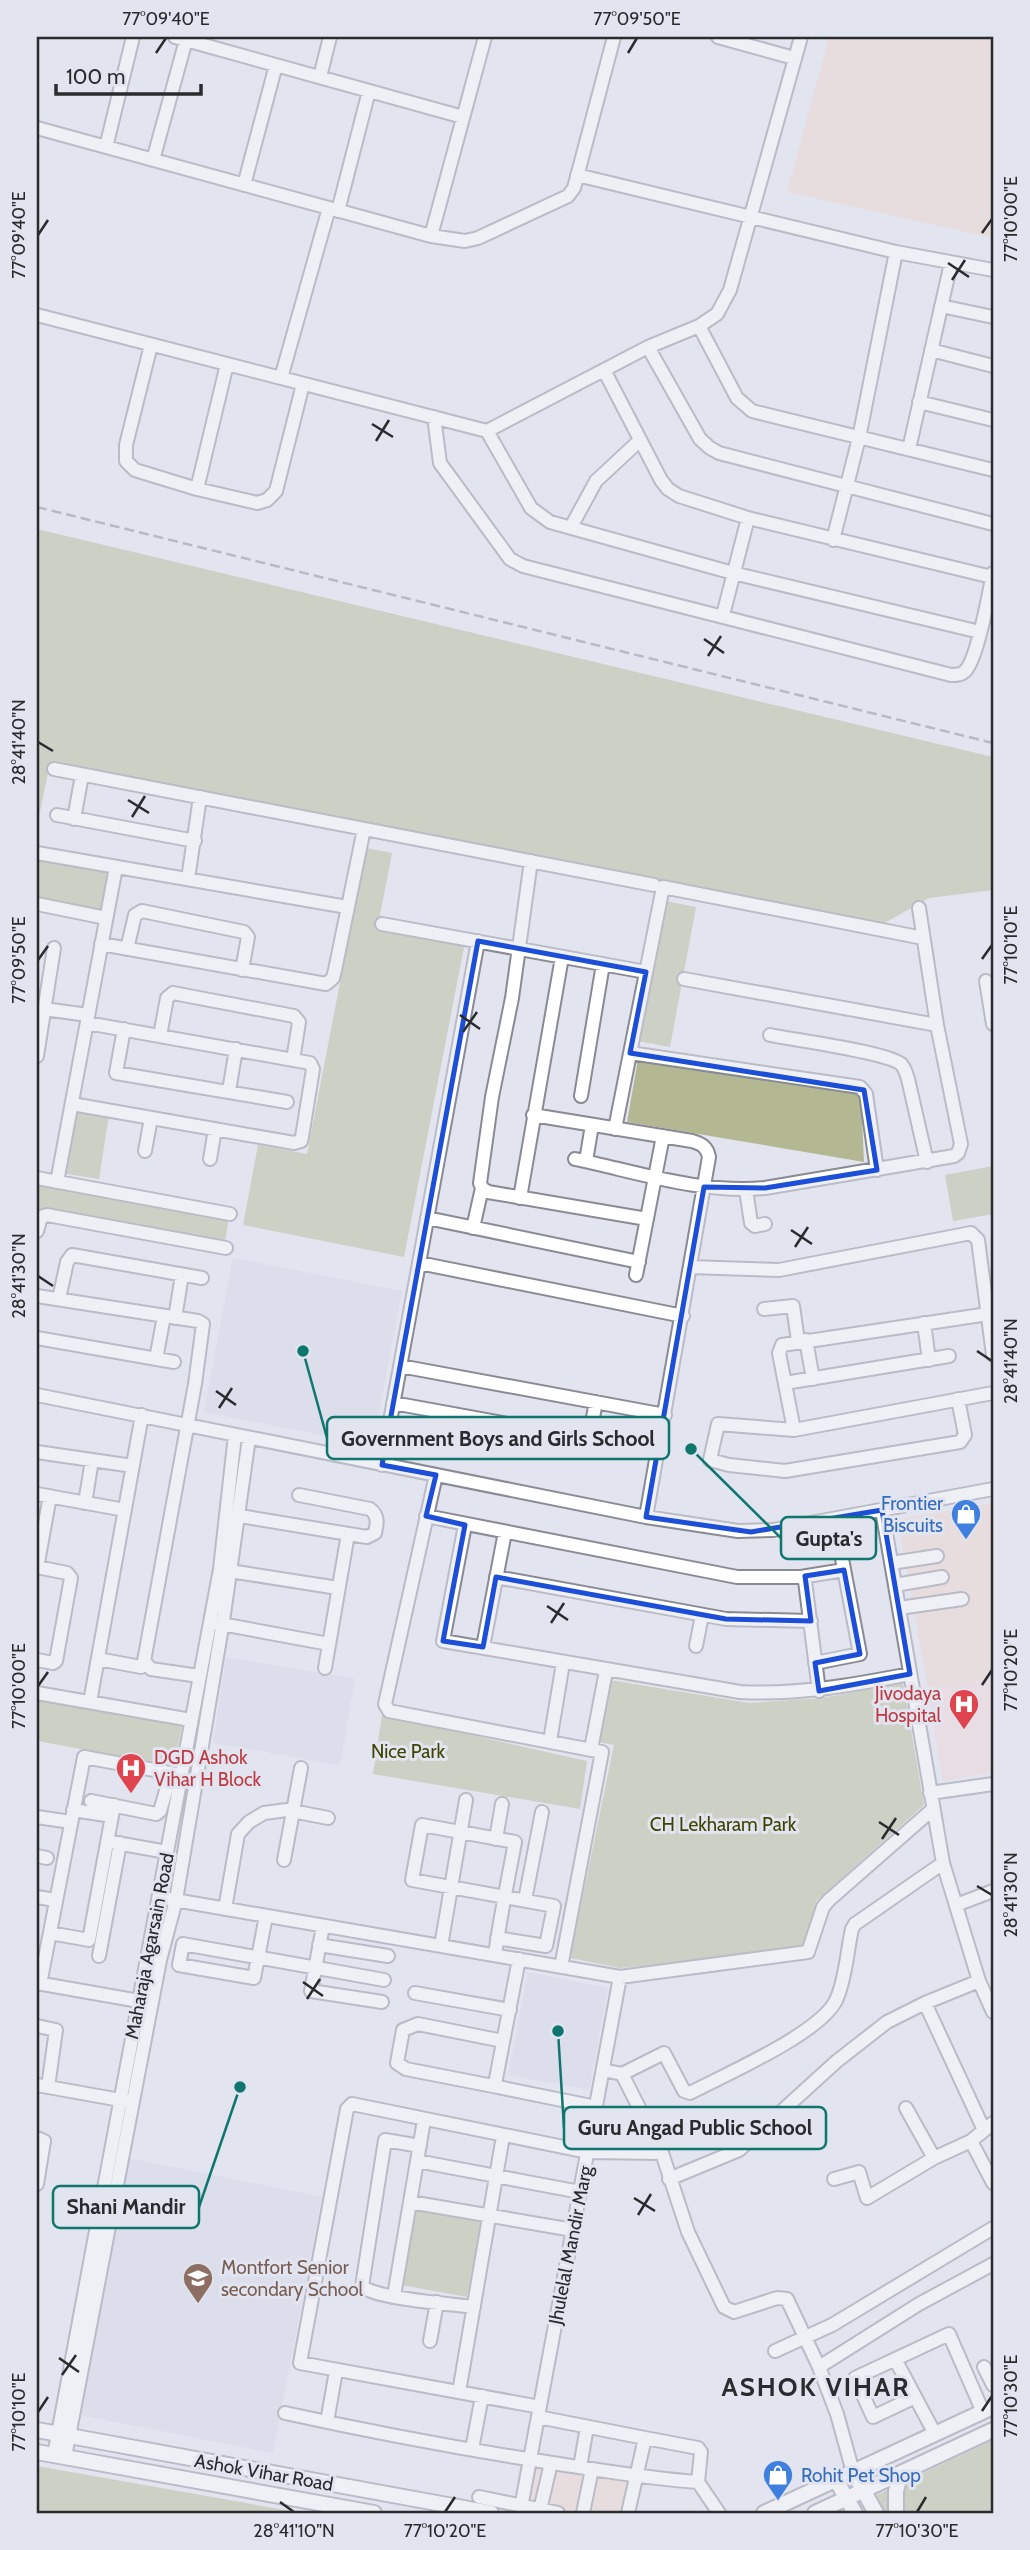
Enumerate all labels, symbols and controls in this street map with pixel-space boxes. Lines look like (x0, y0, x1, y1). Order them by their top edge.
text: 77°09'40"E (122, 8, 210, 30)
text: 77°09'50"E (593, 8, 681, 30)
scale bar (56, 52, 201, 96)
text: 100 m (66, 64, 125, 89)
text: 77°10'00"E (1000, 176, 1022, 262)
text: 77°09'40"E (8, 191, 30, 279)
text: 28°41'40"N (8, 699, 30, 785)
text: 77°10'10"E (1000, 905, 1022, 985)
text: 77°09'50"E (8, 916, 30, 1004)
text: 28°41'30"N (8, 1233, 30, 1319)
text: 28°41'40"N (1000, 1318, 1022, 1404)
callout: Government Boys and Girls School (327, 1417, 669, 1459)
text: Government Boys and Girls School (341, 1426, 655, 1451)
place label: Frontier Biscuits (881, 1492, 943, 1537)
shop icon: Frontier Biscuits (949, 1497, 983, 1541)
callout: Gupta's (781, 1517, 876, 1559)
text: Gupta's (795, 1526, 863, 1551)
text: 77°10'20"E (1000, 1629, 1022, 1711)
text: 77°10'00"E (8, 1643, 30, 1729)
place label: Jivodaya Hospital (874, 1682, 942, 1727)
hospital icon: Jivodaya Hospital (947, 1687, 981, 1731)
park label: Nice Park (371, 1740, 445, 1763)
place label: DGD Ashok Vihar H Block (154, 1746, 262, 1791)
hospital icon: DGD Ashok Vihar H Block (114, 1751, 148, 1795)
park label: CH Lekharam Park (650, 1813, 797, 1836)
street label: Maharaja Agarsain Road (120, 1851, 179, 2041)
text: 28°41'30"N (1000, 1852, 1022, 1938)
callout: Guru Angad Public School (564, 2107, 826, 2149)
text: Guru Angad Public School (578, 2115, 813, 2140)
street label: Jhulelal Mandir Marg (544, 2163, 597, 2327)
callout: Shani Mandir (53, 2186, 199, 2228)
text: Shani Mandir (67, 2194, 185, 2219)
place label: Montfort Senior secondary School (221, 2256, 364, 2301)
school or university icon: Montfort Senior secondary School (181, 2261, 215, 2305)
text: 77°10'30"E (1000, 2355, 1022, 2437)
district label: ASHOK VIHAR (721, 2371, 911, 2403)
text: 77°10'10"E (8, 2372, 30, 2452)
street label: Ashok Vihar Road (193, 2449, 335, 2496)
shop icon: Rohit Pet Shop (761, 2458, 795, 2502)
place label: Rohit Pet Shop (801, 2464, 921, 2487)
text: 28°41'10"N (253, 2520, 335, 2542)
text: 77°10'20"E (404, 2520, 486, 2542)
text: 77°10'30"E (876, 2520, 958, 2542)

